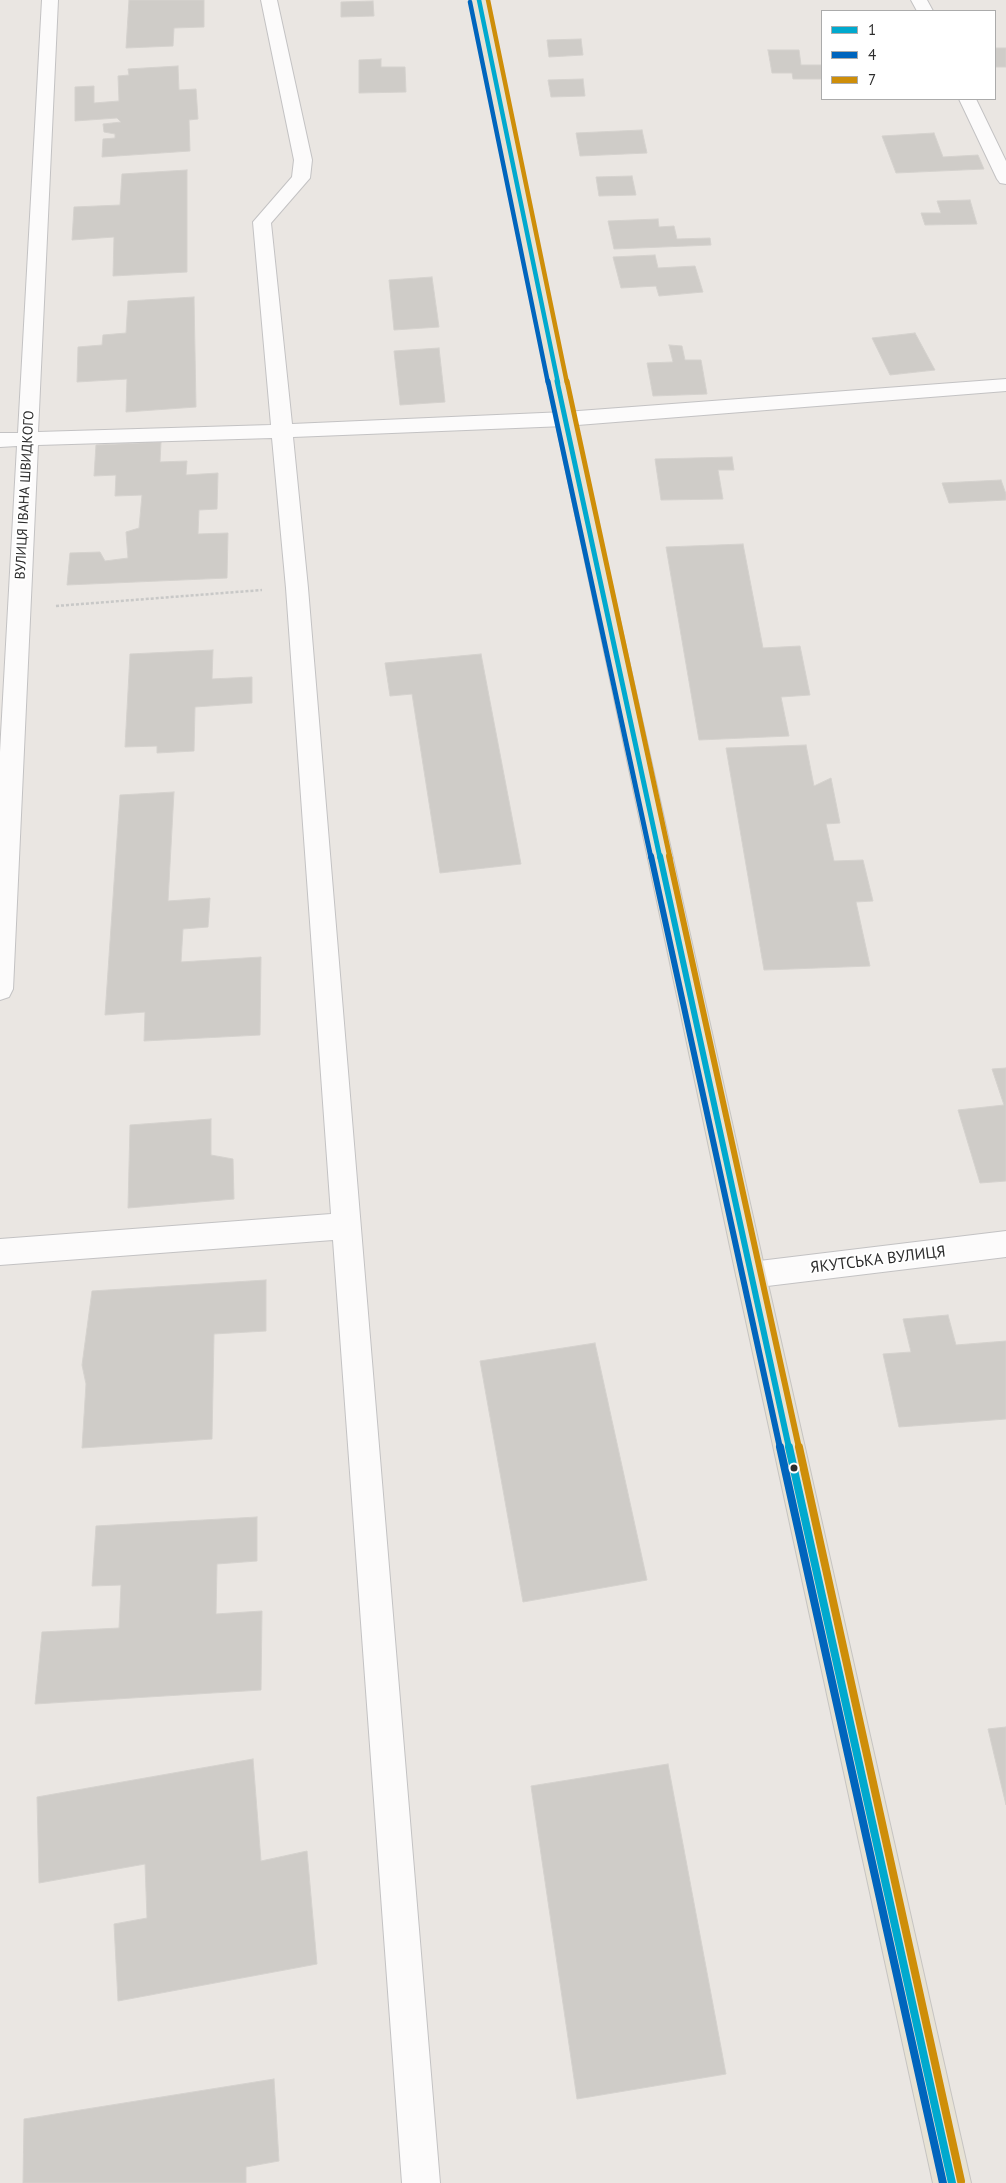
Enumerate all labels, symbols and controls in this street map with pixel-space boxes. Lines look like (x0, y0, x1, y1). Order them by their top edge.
legend (821, 10, 996, 100)
text: 1 (868, 20, 876, 39)
text: 4 (868, 45, 876, 64)
text: 7 (868, 70, 876, 89)
street label: ВУЛИЦЯ ІВАНА ШВИДКОГО (12, 410, 38, 580)
street label: ЯКУТСЬКА ВУЛИЦЯ (809, 1242, 947, 1278)
unlabelled marker (789, 1463, 799, 1473)

